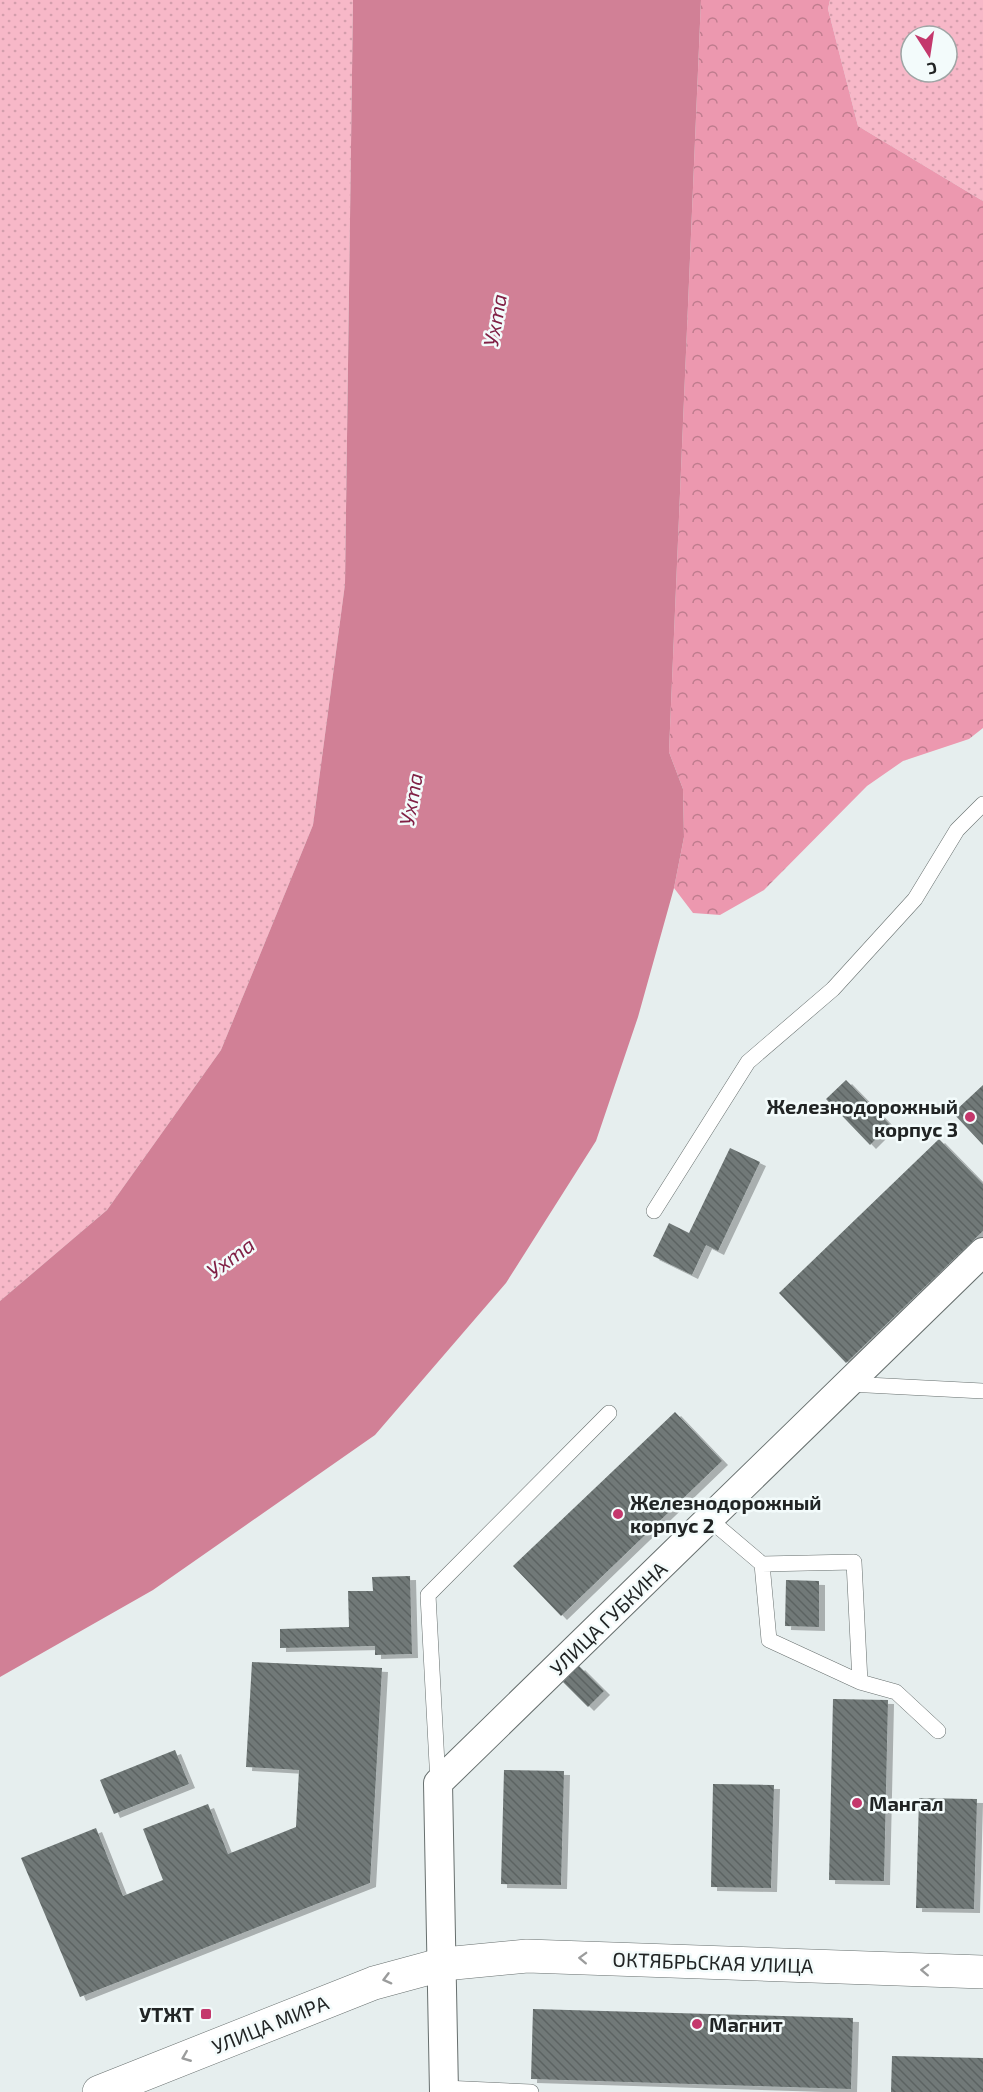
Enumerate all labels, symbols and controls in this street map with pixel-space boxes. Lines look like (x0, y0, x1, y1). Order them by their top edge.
north arrow (899, 24, 959, 84)
text: С (926, 59, 939, 79)
water label: Ухта (477, 292, 511, 348)
water label: Ухта (393, 771, 427, 827)
place label: Железнодорожный корпус 3 (766, 1094, 958, 1141)
marker: Железнодорожный корпус 3 (963, 1110, 977, 1124)
water label: Ухта (201, 1231, 259, 1283)
place label: Железнодорожный корпус 2 (630, 1490, 822, 1537)
marker: Железнодорожный корпус 2 (611, 1507, 625, 1521)
street label: УЛИЦА ГУБКИНА (545, 1556, 672, 1680)
place label: Мангал (869, 1791, 944, 1815)
marker: Мангал (850, 1796, 864, 1810)
street label: ОКТЯБРЬСКАЯ УЛИЦА (612, 1947, 814, 1978)
one-way arrow (578, 1951, 587, 1964)
one-way arrow (920, 1964, 929, 1976)
one-way arrow (382, 1972, 392, 1985)
street label: УЛИЦА МИРА (208, 1990, 332, 2058)
place label: УТЖТ (139, 2002, 194, 2026)
marker: УТЖТ (199, 2007, 213, 2021)
place label: Магнит (709, 2012, 783, 2036)
marker: Магнит (690, 2017, 704, 2031)
one-way arrow (181, 2050, 192, 2063)

